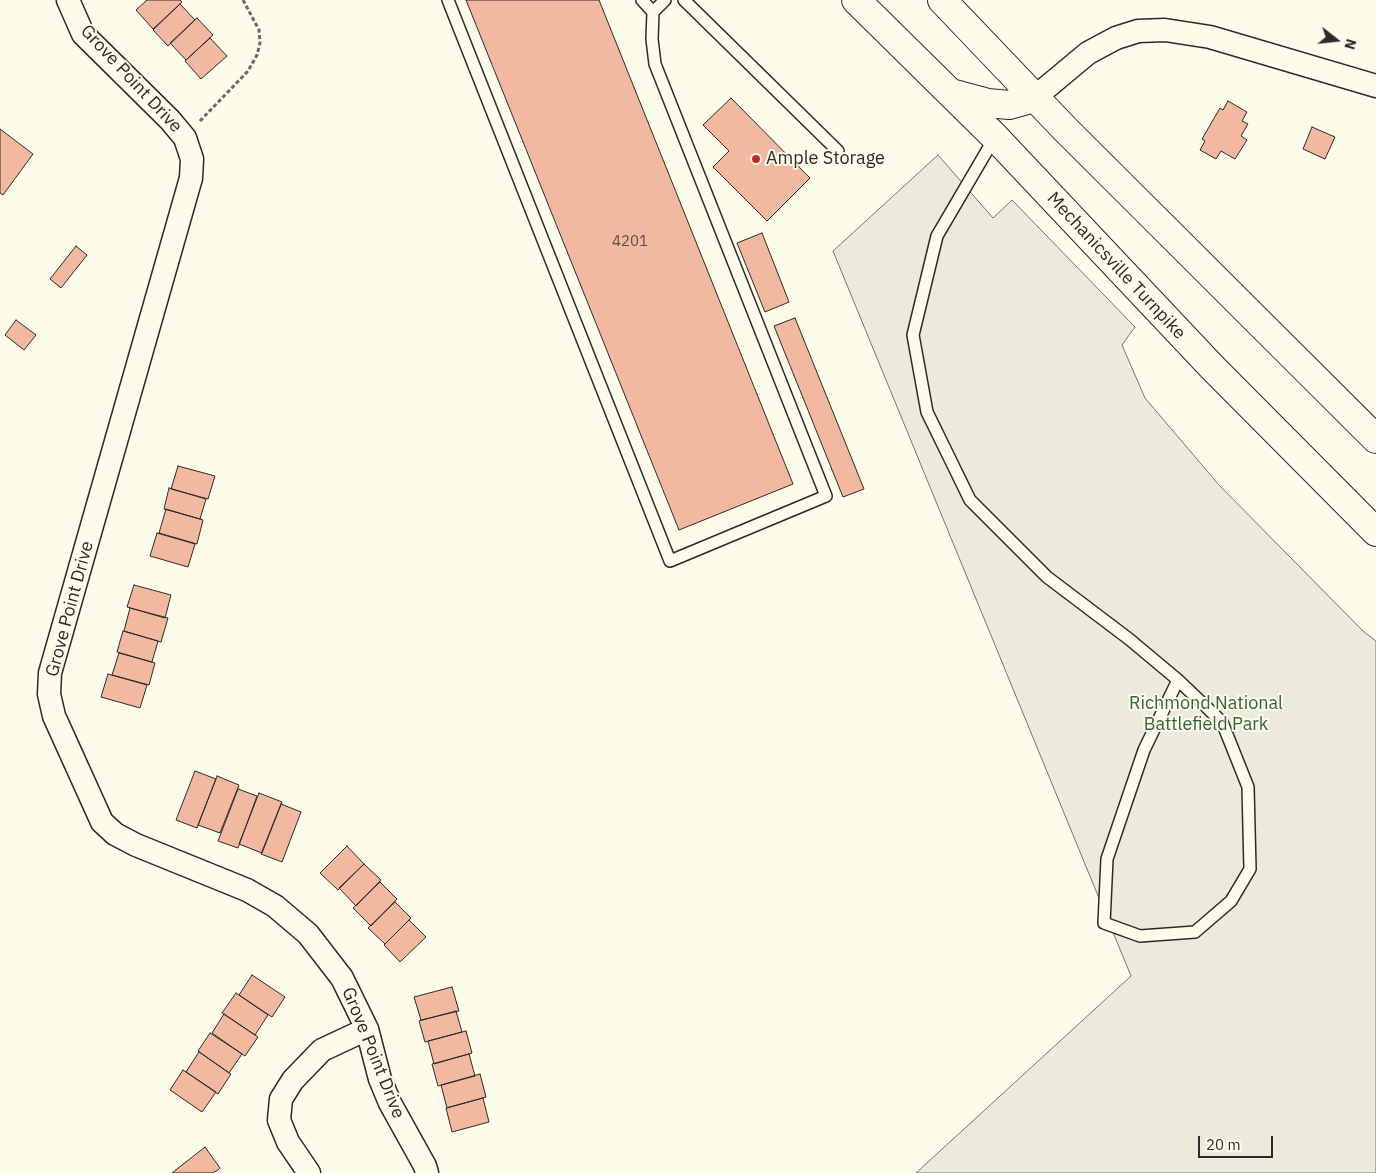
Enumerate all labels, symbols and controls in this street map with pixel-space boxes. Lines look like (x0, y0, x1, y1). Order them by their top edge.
north arrow (1311, 15, 1361, 65)
street label: Grove Point Drive (76, 21, 186, 137)
text: N (1340, 37, 1360, 51)
place label: Ample Storage (766, 148, 885, 170)
marker: Ample Storage (750, 153, 762, 165)
street label: Mechanicsville Turnpike (1042, 188, 1190, 344)
house number: 4201 (612, 233, 648, 251)
street label: Grove Point Drive (42, 539, 98, 679)
park label: Richmond National Battlefield Park (1129, 693, 1283, 736)
street label: Grove Point Drive (337, 984, 409, 1122)
scale bar (1201, 1126, 1276, 1158)
text: 20 m (1206, 1135, 1241, 1154)

